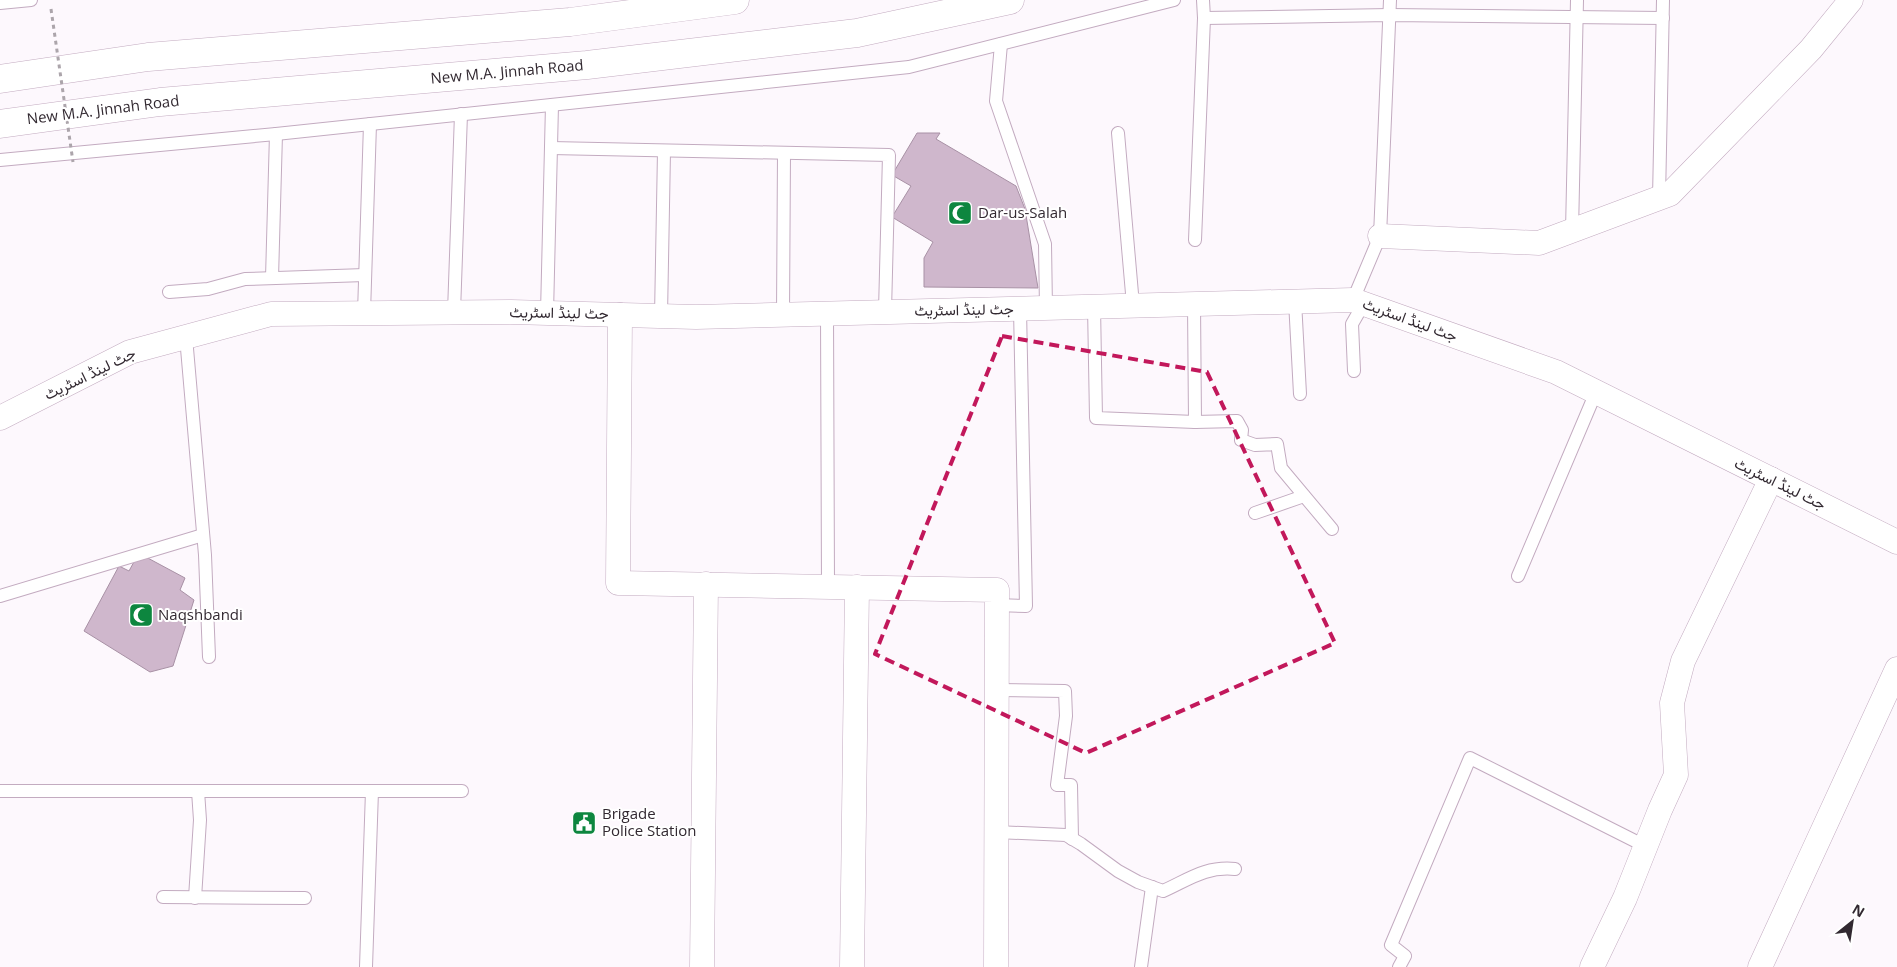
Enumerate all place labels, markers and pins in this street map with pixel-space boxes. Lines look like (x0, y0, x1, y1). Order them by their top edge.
mosque icon: Dar-us-Salah (947, 200, 973, 226)
place label: Dar-us-Salah (978, 202, 1067, 222)
mosque icon: Naqshbandi (128, 602, 154, 628)
place label: Naqshbandi (158, 604, 243, 624)
place label: Brigade Police Station (602, 803, 696, 840)
public building icon: Brigade Police Station (571, 810, 597, 836)

